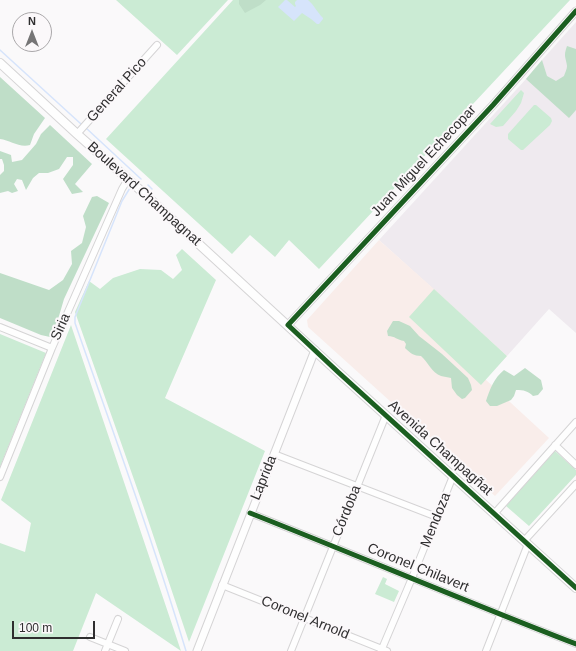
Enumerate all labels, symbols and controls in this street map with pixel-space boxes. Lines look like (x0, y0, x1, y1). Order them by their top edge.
north arrow (12, 12, 52, 52)
text: N (28, 15, 36, 27)
street label: General Pico (84, 54, 150, 126)
street label: Juan Miguel Echecopar (368, 102, 480, 220)
street label: Boulevard Champagnat (84, 139, 204, 249)
street label: Siria (48, 311, 74, 343)
street label: Avenida Champagñat (384, 397, 496, 499)
street label: Laprida (247, 453, 281, 503)
street label: Córdoba (329, 483, 365, 539)
street label: Mendoza (417, 490, 455, 550)
street label: Coronel Chilavert (365, 540, 471, 596)
street label: Coronel Arnold (259, 593, 351, 643)
scale bar (14, 613, 97, 639)
text: 100 m (19, 621, 52, 635)

